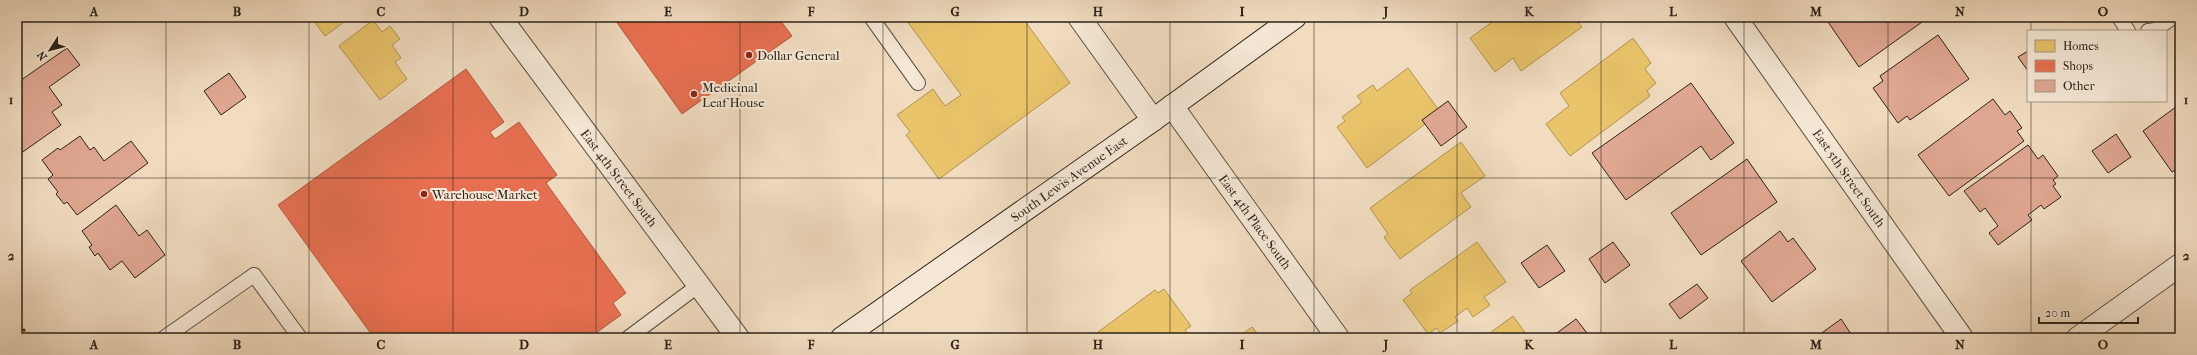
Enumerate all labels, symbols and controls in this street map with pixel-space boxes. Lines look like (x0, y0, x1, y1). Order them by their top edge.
text: A (89, 4, 99, 19)
text: B (233, 4, 242, 19)
text: C (377, 4, 386, 19)
text: D (519, 4, 529, 19)
text: E (664, 4, 672, 19)
text: F (807, 4, 815, 19)
text: G (950, 4, 960, 19)
text: H (1093, 4, 1104, 19)
text: I (1239, 4, 1245, 19)
text: J (1382, 4, 1389, 20)
text: K (1524, 4, 1535, 19)
text: L (1669, 4, 1678, 19)
text: M (1809, 4, 1822, 19)
text: N (1955, 4, 1965, 19)
text: O (2098, 4, 2108, 19)
north arrow (30, 30, 70, 70)
legend (2027, 30, 2167, 102)
text: Homes (2063, 39, 2099, 53)
text: N (34, 48, 50, 63)
place label: Dollar General (757, 48, 840, 63)
marker: Dollar General (744, 50, 754, 60)
text: Shops (2063, 59, 2093, 73)
text: Other (2063, 79, 2095, 93)
place label: Medicinal Leaf House (702, 80, 765, 110)
marker: Medicinal Leaf House (689, 89, 699, 99)
text: 1 (9, 92, 14, 107)
text: 1 (2184, 92, 2189, 107)
street label: East 4th Street South (577, 126, 661, 230)
street label: East 5th Street South (1810, 126, 1889, 230)
street label: South Lewis Avenue East (1008, 133, 1130, 225)
street label: East 4th Place South (1216, 172, 1295, 273)
place label: Warehouse Market (431, 187, 538, 202)
marker: Warehouse Market (419, 189, 429, 199)
text: 2 (8, 248, 15, 263)
text: 2 (2183, 248, 2190, 263)
scale bar (2039, 299, 2138, 325)
text: 20 m (2045, 306, 2070, 320)
text: A (89, 337, 99, 352)
text: B (233, 337, 242, 352)
text: C (377, 337, 386, 352)
text: D (519, 337, 529, 352)
text: E (664, 337, 672, 352)
text: F (807, 337, 815, 352)
text: G (950, 337, 960, 352)
text: H (1093, 337, 1104, 352)
text: I (1239, 337, 1245, 352)
text: J (1382, 337, 1389, 353)
text: K (1524, 337, 1535, 352)
text: L (1669, 337, 1678, 352)
text: M (1809, 337, 1822, 352)
text: N (1955, 337, 1965, 352)
text: O (2098, 337, 2108, 352)

